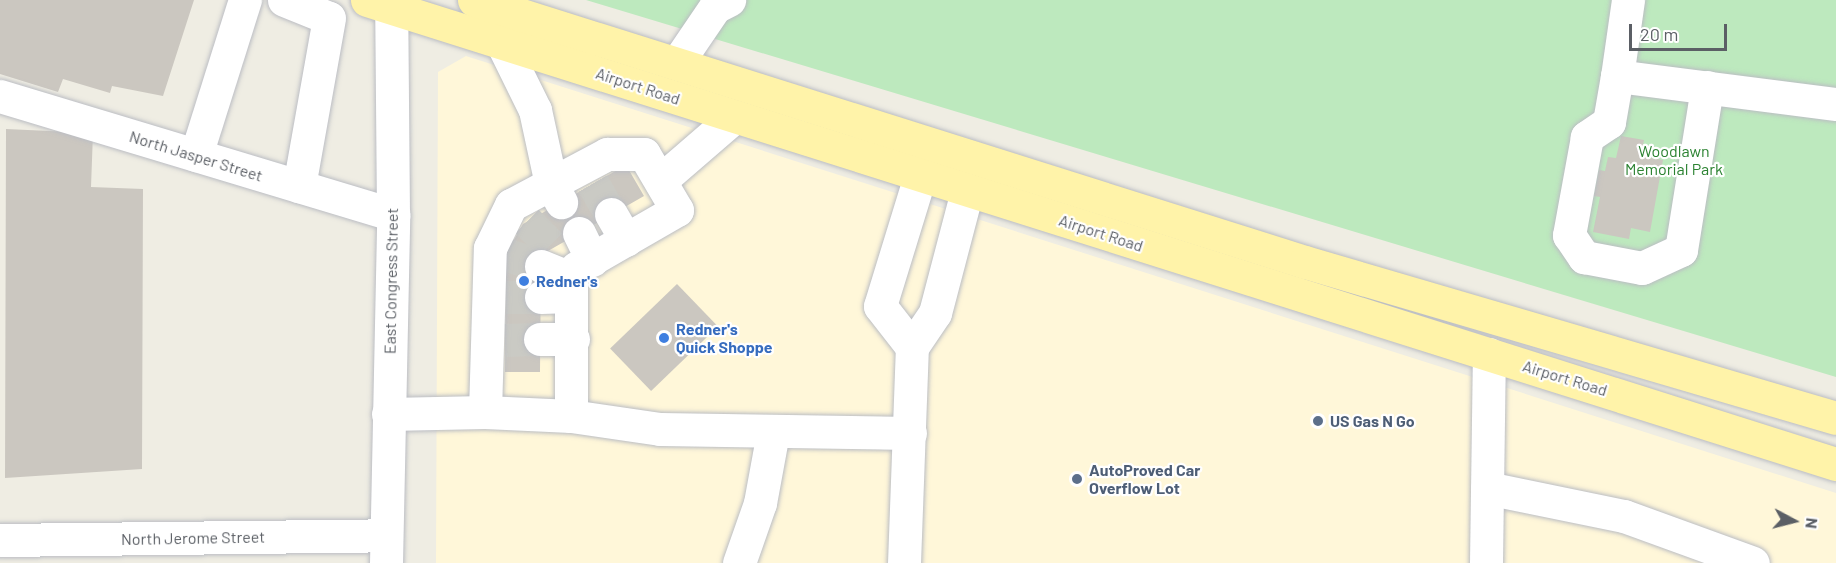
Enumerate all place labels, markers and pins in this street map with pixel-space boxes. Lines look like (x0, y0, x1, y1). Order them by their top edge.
place label: Redner's (536, 271, 598, 291)
marker: Redner's (517, 274, 531, 288)
place label: Redner's Quick Shoppe (676, 319, 773, 357)
marker: Redner's Quick Shoppe (657, 331, 671, 345)
place label: US Gas N Go (1330, 411, 1415, 431)
marker: US Gas N Go (1311, 414, 1325, 428)
place label: AutoProved Car Overflow Lot (1089, 460, 1200, 498)
marker: AutoProved Car Overflow Lot (1070, 472, 1084, 486)

